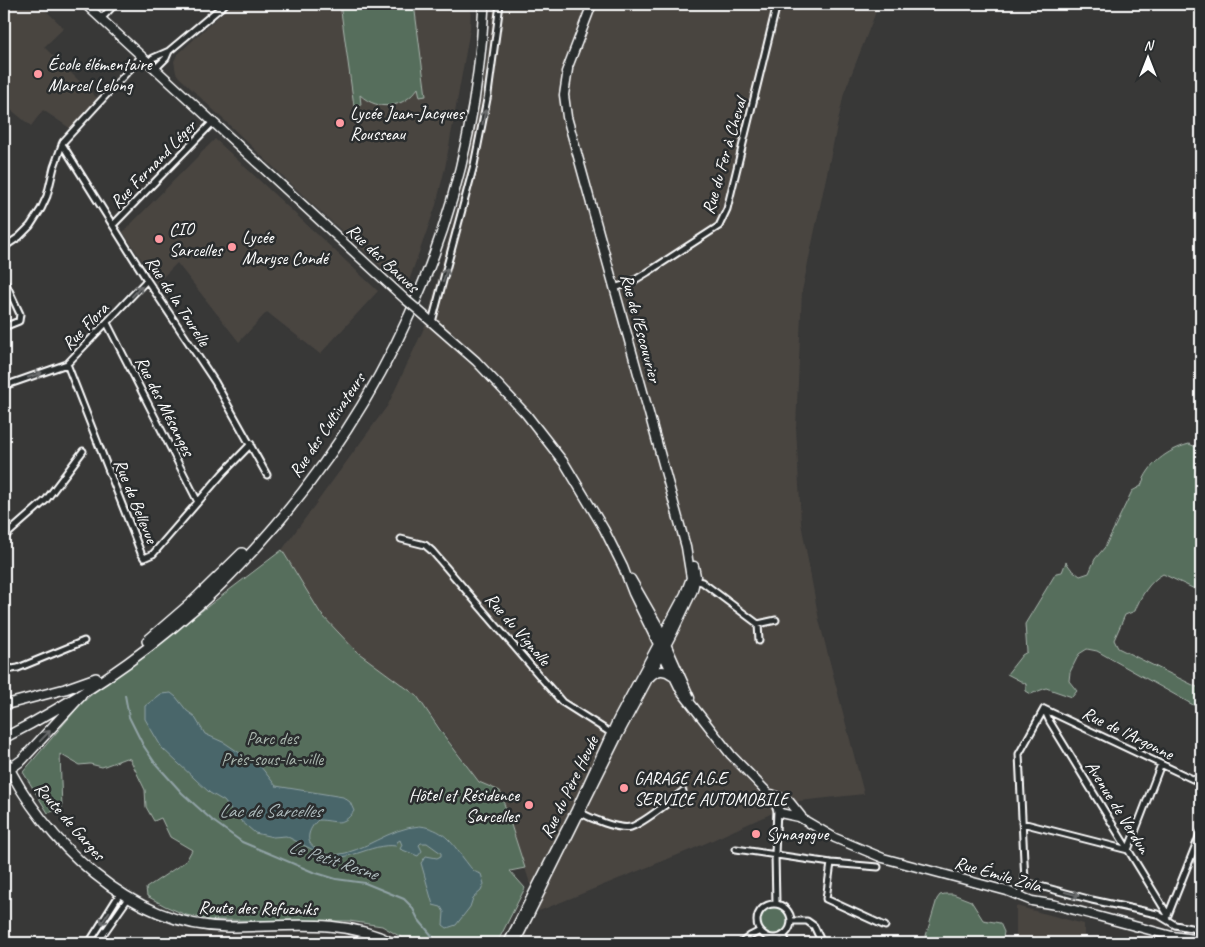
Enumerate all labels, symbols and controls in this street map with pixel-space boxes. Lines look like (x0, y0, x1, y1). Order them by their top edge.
north arrow (1122, 32, 1172, 82)
text: N (1144, 37, 1155, 54)
place label: École élémentaire Marcel Lelong (48, 53, 153, 96)
marker: École élémentaire Marcel Lelong (32, 68, 44, 80)
street label: Rue du Fer à Cheval (697, 93, 752, 217)
place label: Lycée Jean-Jacques Rousseau (350, 102, 465, 145)
one-way arrow (479, 109, 489, 125)
street label: Rue Fernand Léger (105, 114, 202, 213)
marker: Lycée Jean-Jacques Rousseau (334, 117, 346, 129)
place label: CIO Sarcelles (169, 218, 224, 261)
street label: Rue des Bauves (342, 219, 425, 298)
place label: Lycée Maryse Condé (242, 226, 331, 269)
marker: CIO Sarcelles (153, 233, 165, 245)
marker: Lycée Maryse Condé (226, 241, 238, 253)
street label: Rue de la Tourelle (141, 252, 216, 351)
one-way arrow (441, 267, 451, 283)
street label: Rue de l'Escouvrier (616, 271, 666, 386)
one-way arrow (131, 285, 143, 298)
street label: Rue Flora (57, 297, 114, 355)
street label: Rue des Mésanges (131, 353, 200, 461)
street label: Rue des Cultivateurs (284, 367, 371, 481)
one-way arrow (27, 369, 43, 379)
street label: Rue de Bellevue (109, 456, 163, 547)
street label: Rue du Vignolle (480, 588, 556, 671)
street label: Rue de l'Argonne (1079, 702, 1178, 765)
park label: Parc des Près-sous-la-ville (221, 727, 324, 770)
one-way arrow (39, 730, 51, 743)
street label: Rue du Père Heude (535, 731, 604, 842)
street label: Avenue de Verdun (1081, 756, 1156, 858)
place label: GARAGE A.G.E SERVICE AUTOMOBILE (634, 767, 790, 810)
street label: Route de Garges (30, 777, 111, 866)
marker: GARAGE A.G.E SERVICE AUTOMOBILE (618, 782, 630, 794)
place label: Hôtel et Résidence Sarcelles (409, 784, 521, 827)
water label: Lac de Sarcelles (219, 799, 324, 823)
marker: Hôtel et Résidence Sarcelles (523, 799, 535, 811)
place label: Synagogue (766, 823, 829, 845)
marker: Synagogue (750, 828, 762, 840)
water label: Le Petit Rosne (286, 834, 383, 886)
street label: Rue Émile Zola (952, 851, 1045, 897)
one-way arrow (1064, 890, 1080, 899)
street label: Route des Refuzniks (198, 896, 320, 920)
one-way arrow (100, 911, 110, 925)

